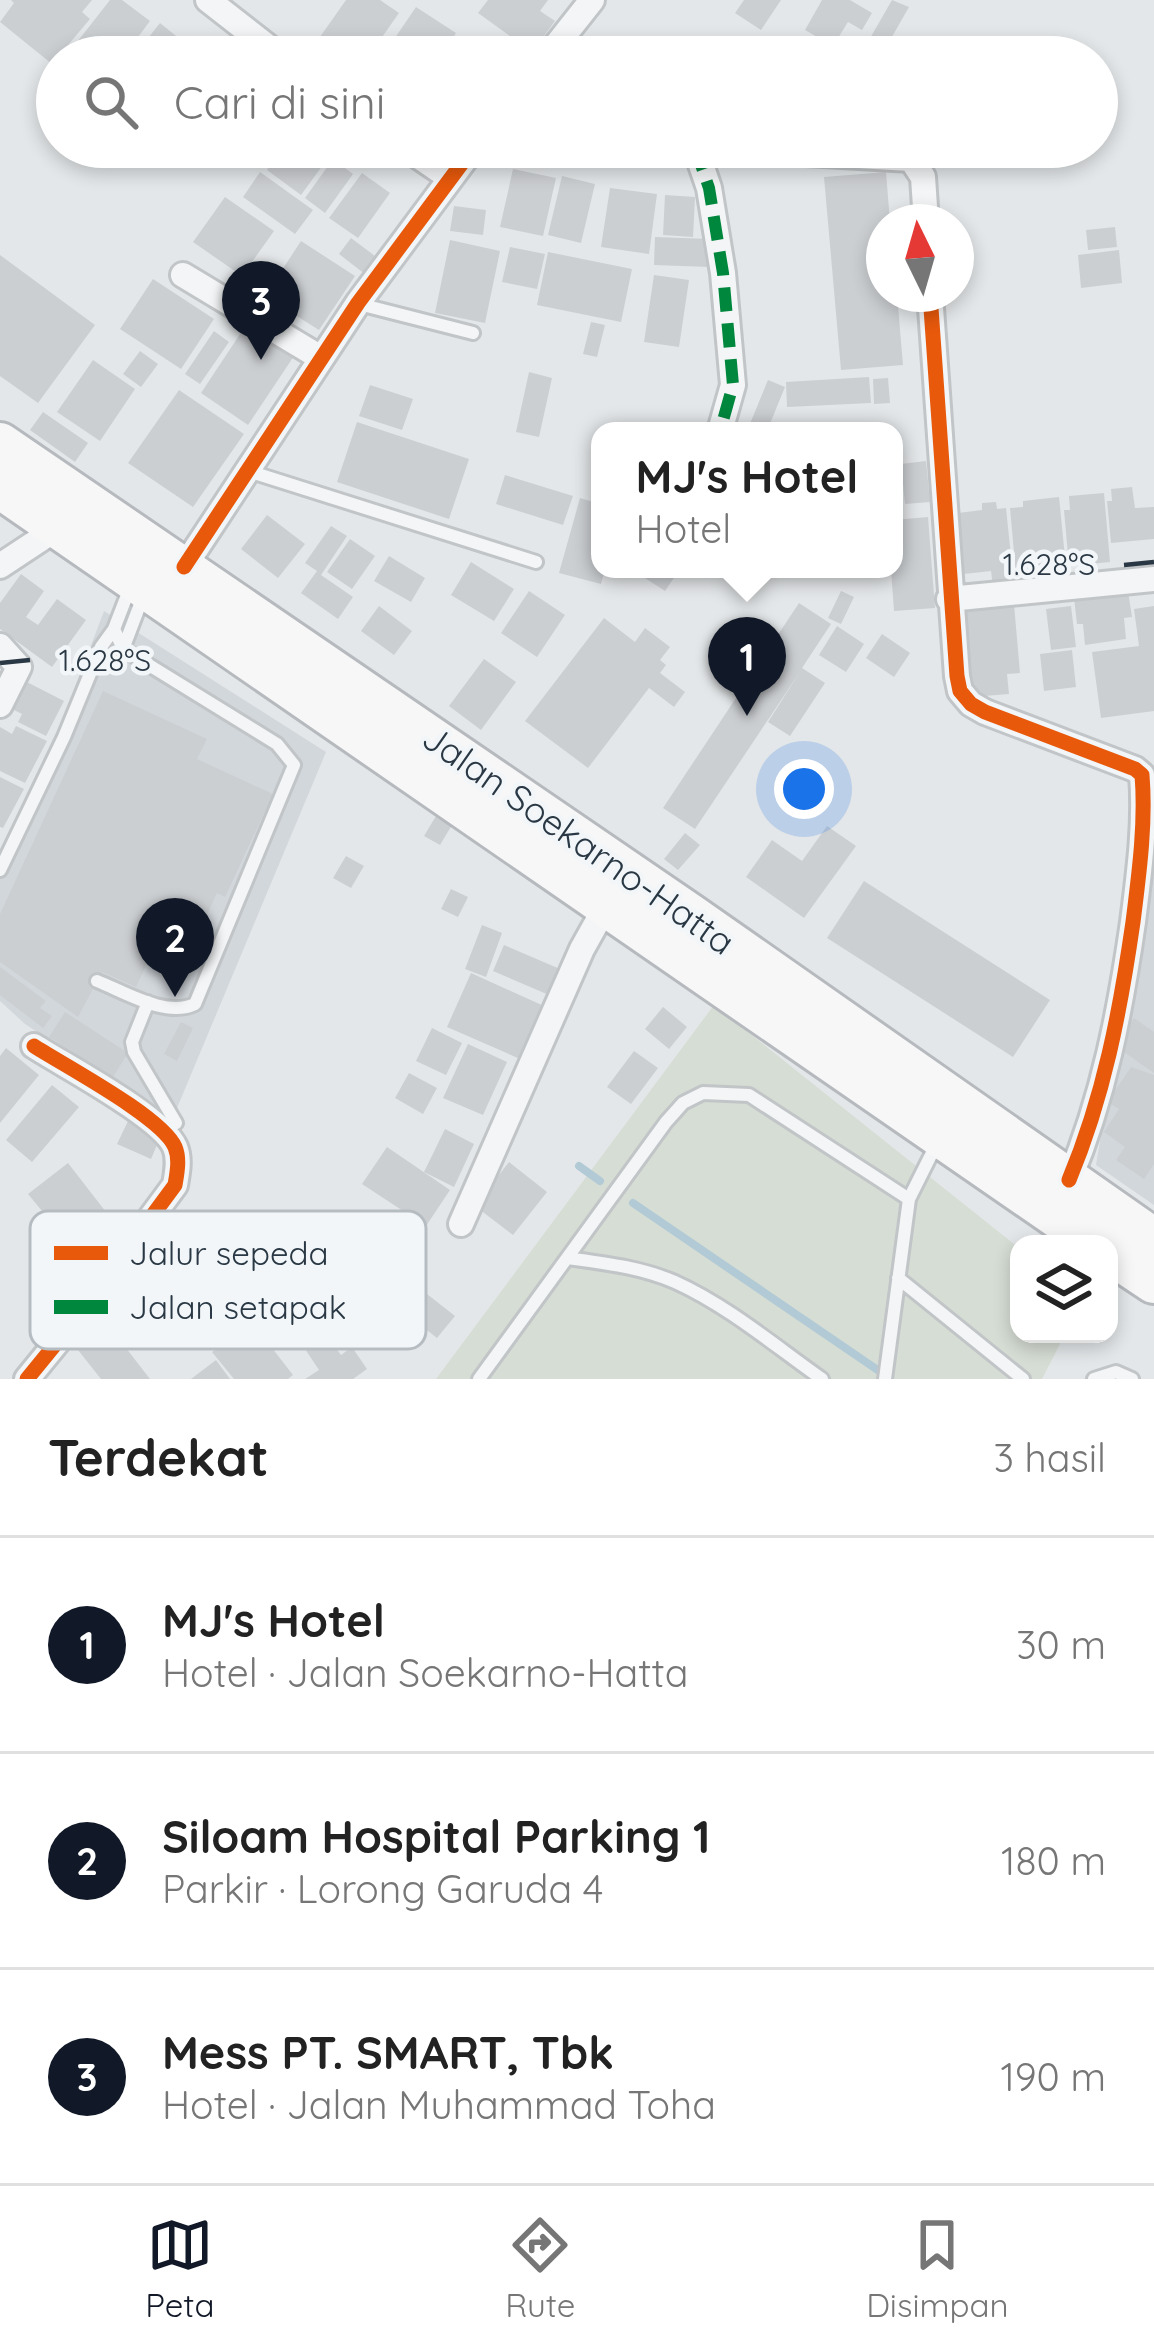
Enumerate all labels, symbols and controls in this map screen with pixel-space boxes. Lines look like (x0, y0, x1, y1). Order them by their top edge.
search box (36, 36, 1118, 168)
icon: search (78, 69, 144, 135)
text: Cari di sini (174, 74, 385, 130)
north arrow (866, 204, 974, 312)
pin: 3 (222, 261, 300, 360)
popup (591, 422, 903, 578)
text: MJ's Hotel (636, 448, 858, 504)
text: Hotel (636, 504, 731, 553)
text: 1.628°S (1003, 545, 1095, 583)
pin: 1 (708, 617, 786, 716)
text: 1.628°S (59, 641, 151, 679)
street label: Jalan Soekarno-Hatta (414, 714, 744, 964)
your location (774, 759, 834, 819)
pin: 2 (136, 898, 214, 997)
legend (30, 1211, 426, 1349)
text: Jalur sepeda (129, 1232, 329, 1273)
map controls (1010, 1235, 1118, 1343)
button: layers (1010, 1235, 1118, 1343)
text: Jalan setapak (129, 1286, 347, 1327)
text: Terdekat (48, 1425, 269, 1489)
text: 3 hasil (994, 1433, 1106, 1482)
text: MJ's Hotel (162, 1592, 385, 1648)
text: 1 (79, 1620, 95, 1669)
text: 30 m (1016, 1620, 1106, 1669)
text: Hotel · Jalan Soekarno-Hatta (162, 1648, 688, 1697)
text: Siloam Hospital Parking 1 (162, 1808, 711, 1864)
text: 2 (76, 1836, 98, 1885)
text: 180 m (1001, 1836, 1106, 1885)
text: Parkir · Lorong Garuda 4 (162, 1864, 603, 1913)
text: Mess PT. SMART, Tbk (162, 2024, 614, 2080)
text: 3 (77, 2052, 97, 2101)
text: 190 m (1000, 2052, 1106, 2101)
text: Hotel · Jalan Muhammad Toha (162, 2080, 716, 2129)
tab: Peta (145, 2212, 215, 2325)
tab: Rute (505, 2212, 575, 2325)
tab: Disimpan (866, 2212, 1009, 2325)

